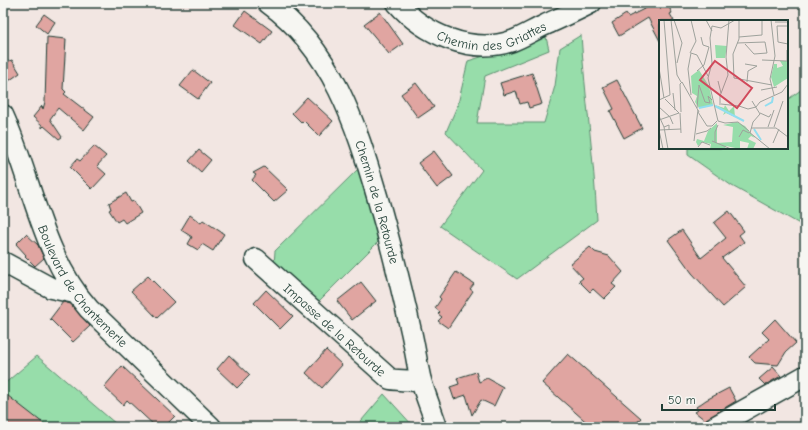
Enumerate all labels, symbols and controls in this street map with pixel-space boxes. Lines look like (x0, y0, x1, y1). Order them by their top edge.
street label: Chemin des Griattes (434, 19, 548, 53)
inset map (659, 20, 788, 149)
street label: Chemin de la Retourde (352, 138, 402, 266)
street label: Boulevard de Chantemerle (35, 223, 131, 351)
street label: Impasse de la Retourde (280, 280, 389, 380)
scale bar (662, 386, 775, 412)
text: 50 m (668, 393, 696, 407)

